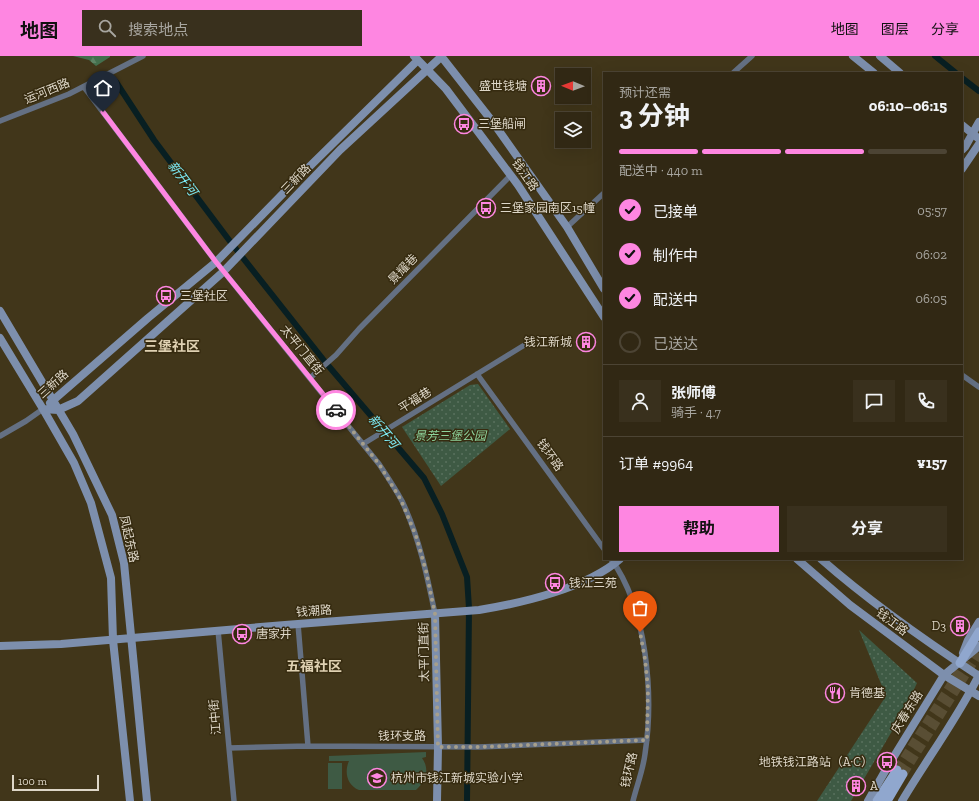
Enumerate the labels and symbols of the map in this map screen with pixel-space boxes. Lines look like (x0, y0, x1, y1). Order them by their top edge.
north arrow (555, 68, 591, 104)
pin (86, 71, 120, 112)
building icon: 盛世钱塘 (530, 75, 552, 97)
street label: 运河西路 (22, 76, 72, 106)
place label: 盛世钱塘 (479, 79, 527, 93)
bus stop icon: 三堡船闸 (453, 113, 475, 135)
place label: 三堡船闸 (478, 117, 526, 131)
street label: 钱江路 (509, 156, 541, 194)
water label: 新开河 (165, 158, 202, 201)
street label: 三新路 (278, 161, 314, 197)
bus stop icon: 三堡家园南区15幢 (475, 197, 497, 219)
place label: 三堡家园南区15幢 (500, 201, 595, 215)
street label: 景耀巷 (385, 251, 421, 287)
bus stop icon: 三堡社区 (155, 285, 177, 307)
place label: 三堡社区 (180, 289, 228, 303)
street label: 太平门直街 (278, 322, 326, 378)
building icon: 钱江新城 (575, 331, 597, 353)
place label: 钱江新城 (524, 335, 572, 349)
district label: 三堡社区 (144, 338, 200, 355)
street label: 三新路 (35, 367, 71, 401)
street label: 平福巷 (396, 385, 434, 415)
courier (316, 390, 356, 430)
water label: 新开河 (365, 412, 404, 453)
park label: 景芳三堡公园 (414, 429, 488, 443)
street label: 钱环路 (534, 436, 566, 474)
street label: 凤起东路 (117, 514, 141, 564)
bus stop icon: 钱江三苑 (544, 572, 566, 594)
place label: 钱江三苑 (569, 576, 617, 590)
pin (623, 591, 657, 632)
street label: 钱潮路 (296, 603, 332, 619)
street label: 钱江路 (873, 606, 911, 638)
building icon: D3 (949, 615, 971, 637)
place label: D3 (932, 619, 946, 633)
street label: 太平门直街 (416, 622, 432, 682)
bus stop icon: 唐家井 (231, 623, 253, 645)
place label: 唐家井 (256, 627, 292, 641)
district label: 五福社区 (286, 658, 342, 675)
restaurant icon: 肯德基 (824, 682, 846, 704)
place label: 肯德基 (849, 686, 885, 700)
street label: 庆春东路 (888, 688, 926, 736)
street label: 江中街 (206, 698, 224, 736)
street label: 钱环支路 (378, 729, 426, 743)
street label: 钱环路 (618, 751, 640, 789)
bus stop icon: 地铁钱江路站（A·C） (876, 751, 898, 773)
place label: 地铁钱江路站（A·C） (759, 755, 873, 769)
school or university icon: 杭州市钱江新城实验小学 (366, 767, 388, 789)
place label: 杭州市钱江新城实验小学 (391, 771, 523, 785)
scale bar (12, 773, 99, 792)
building icon: A (845, 775, 867, 797)
place label: A (870, 779, 878, 793)

